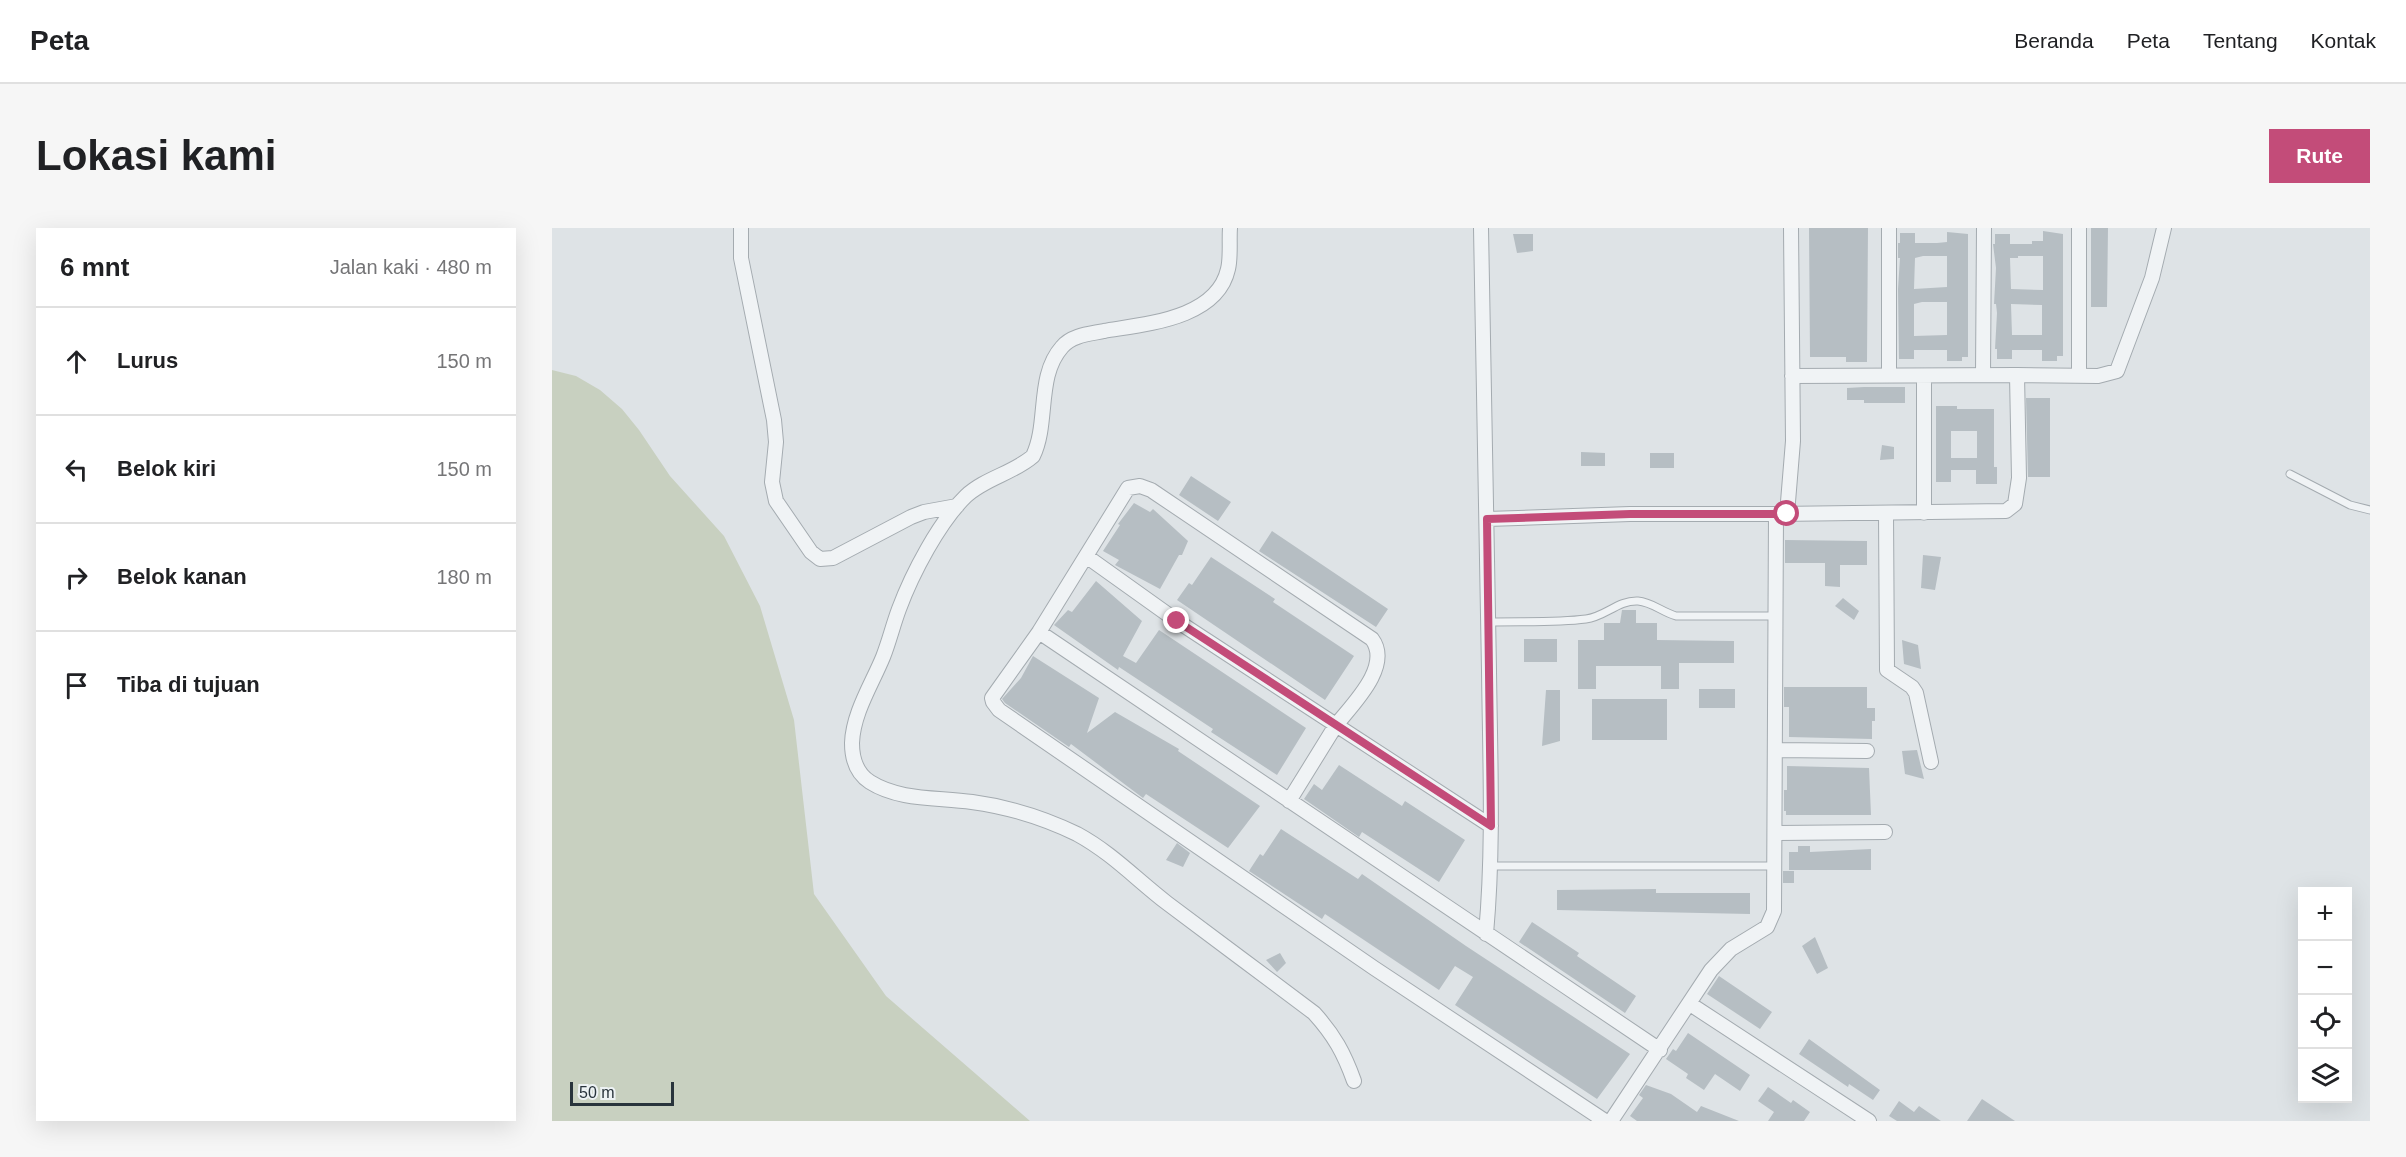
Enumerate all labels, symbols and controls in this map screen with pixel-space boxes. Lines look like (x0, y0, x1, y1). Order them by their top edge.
text: Peta (30, 25, 89, 56)
text: Beranda (2014, 29, 2094, 52)
text: Peta (2127, 29, 2170, 52)
text: Tentang (2203, 29, 2278, 52)
text: Kontak (2311, 29, 2376, 52)
button: Rute (2269, 129, 2370, 183)
text: Lokasi kami (36, 132, 276, 179)
text: 6 mnt (60, 252, 129, 282)
text: Jalan kaki · 480 m (330, 256, 492, 278)
icon: ahead (60, 345, 93, 378)
text: Lurus (117, 348, 178, 373)
text: 150 m (436, 350, 492, 372)
icon: left (60, 453, 93, 486)
text: Belok kiri (117, 456, 216, 481)
text: 150 m (436, 458, 492, 480)
route start (1773, 500, 1799, 526)
icon: right (60, 561, 93, 594)
text: Belok kanan (117, 564, 247, 589)
text: 180 m (436, 566, 492, 588)
route end (1163, 607, 1189, 633)
icon: arrive (60, 669, 93, 702)
text: Tiba di tujuan (117, 672, 260, 697)
map controls (2298, 887, 2352, 1103)
button: + (2298, 887, 2352, 941)
button: − (2298, 941, 2352, 995)
button: locate (2298, 995, 2352, 1049)
button: layers (2298, 1049, 2352, 1103)
scale bar (570, 1079, 674, 1106)
text: 50 m (579, 1084, 615, 1101)

